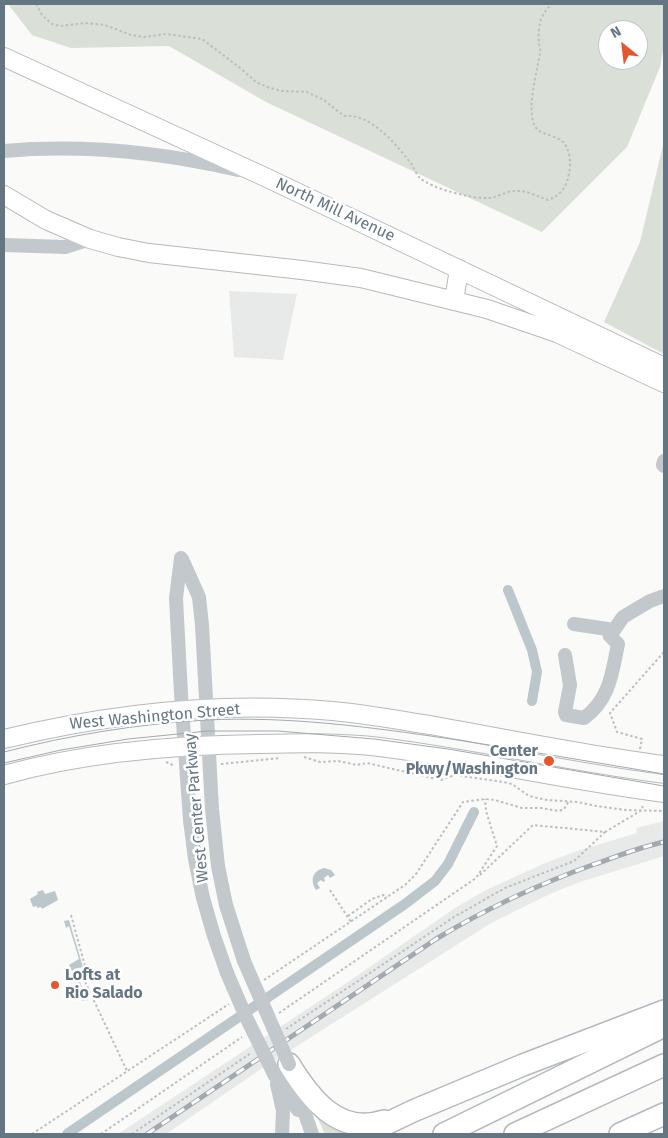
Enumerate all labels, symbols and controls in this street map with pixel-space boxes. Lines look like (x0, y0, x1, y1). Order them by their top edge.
north arrow (598, 20, 648, 70)
text: N (608, 23, 624, 42)
street label: North Mill Avenue (272, 174, 398, 246)
street label: West Washington Street (69, 700, 241, 734)
street label: West Center Parkway (181, 733, 213, 883)
place label: Center Pkwy/Washington (406, 742, 538, 780)
marker: Center Pkwy/Washington (542, 754, 556, 768)
place label: Lofts at Rio Salado (65, 966, 143, 1004)
marker: Lofts at Rio Salado (49, 979, 61, 991)

